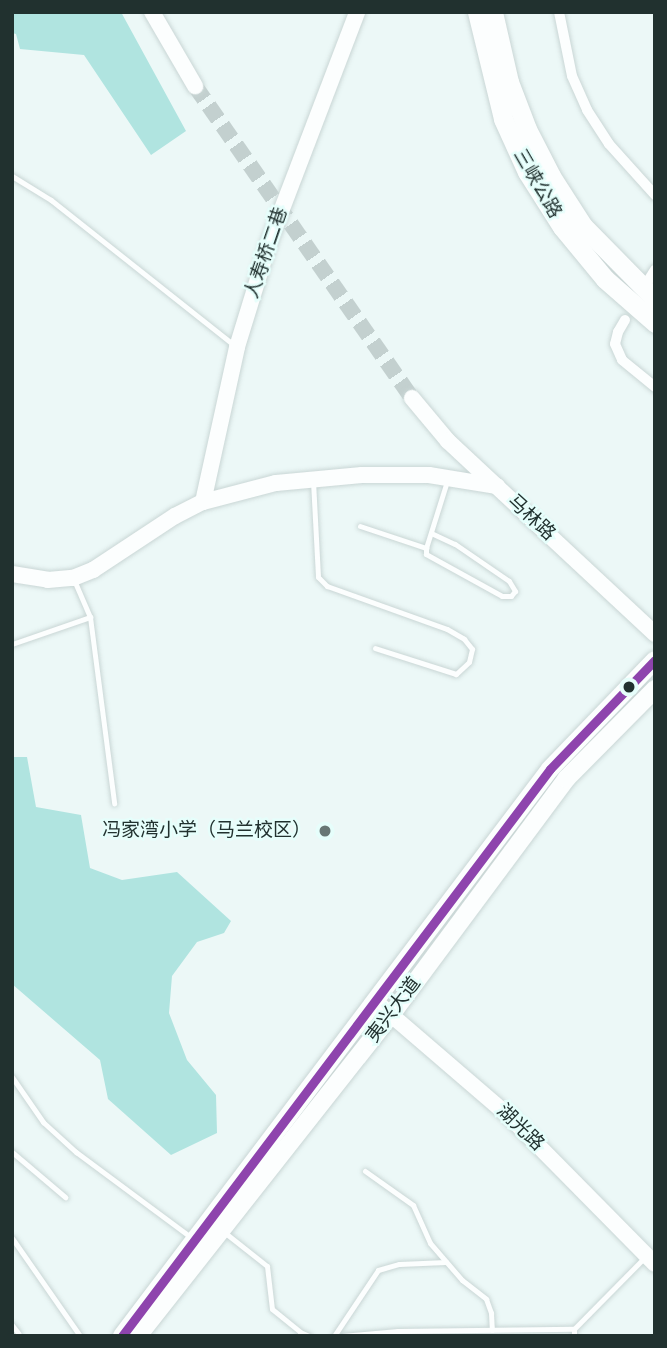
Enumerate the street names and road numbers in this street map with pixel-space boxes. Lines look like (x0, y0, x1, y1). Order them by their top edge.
street label: 三峡公路 (508, 145, 566, 223)
street label: 人寿桥二巷 (241, 204, 293, 302)
street label: 马林路 (502, 490, 560, 546)
street label: 夷兴大道 (362, 973, 426, 1047)
street label: 湖光路 (492, 1100, 548, 1156)

